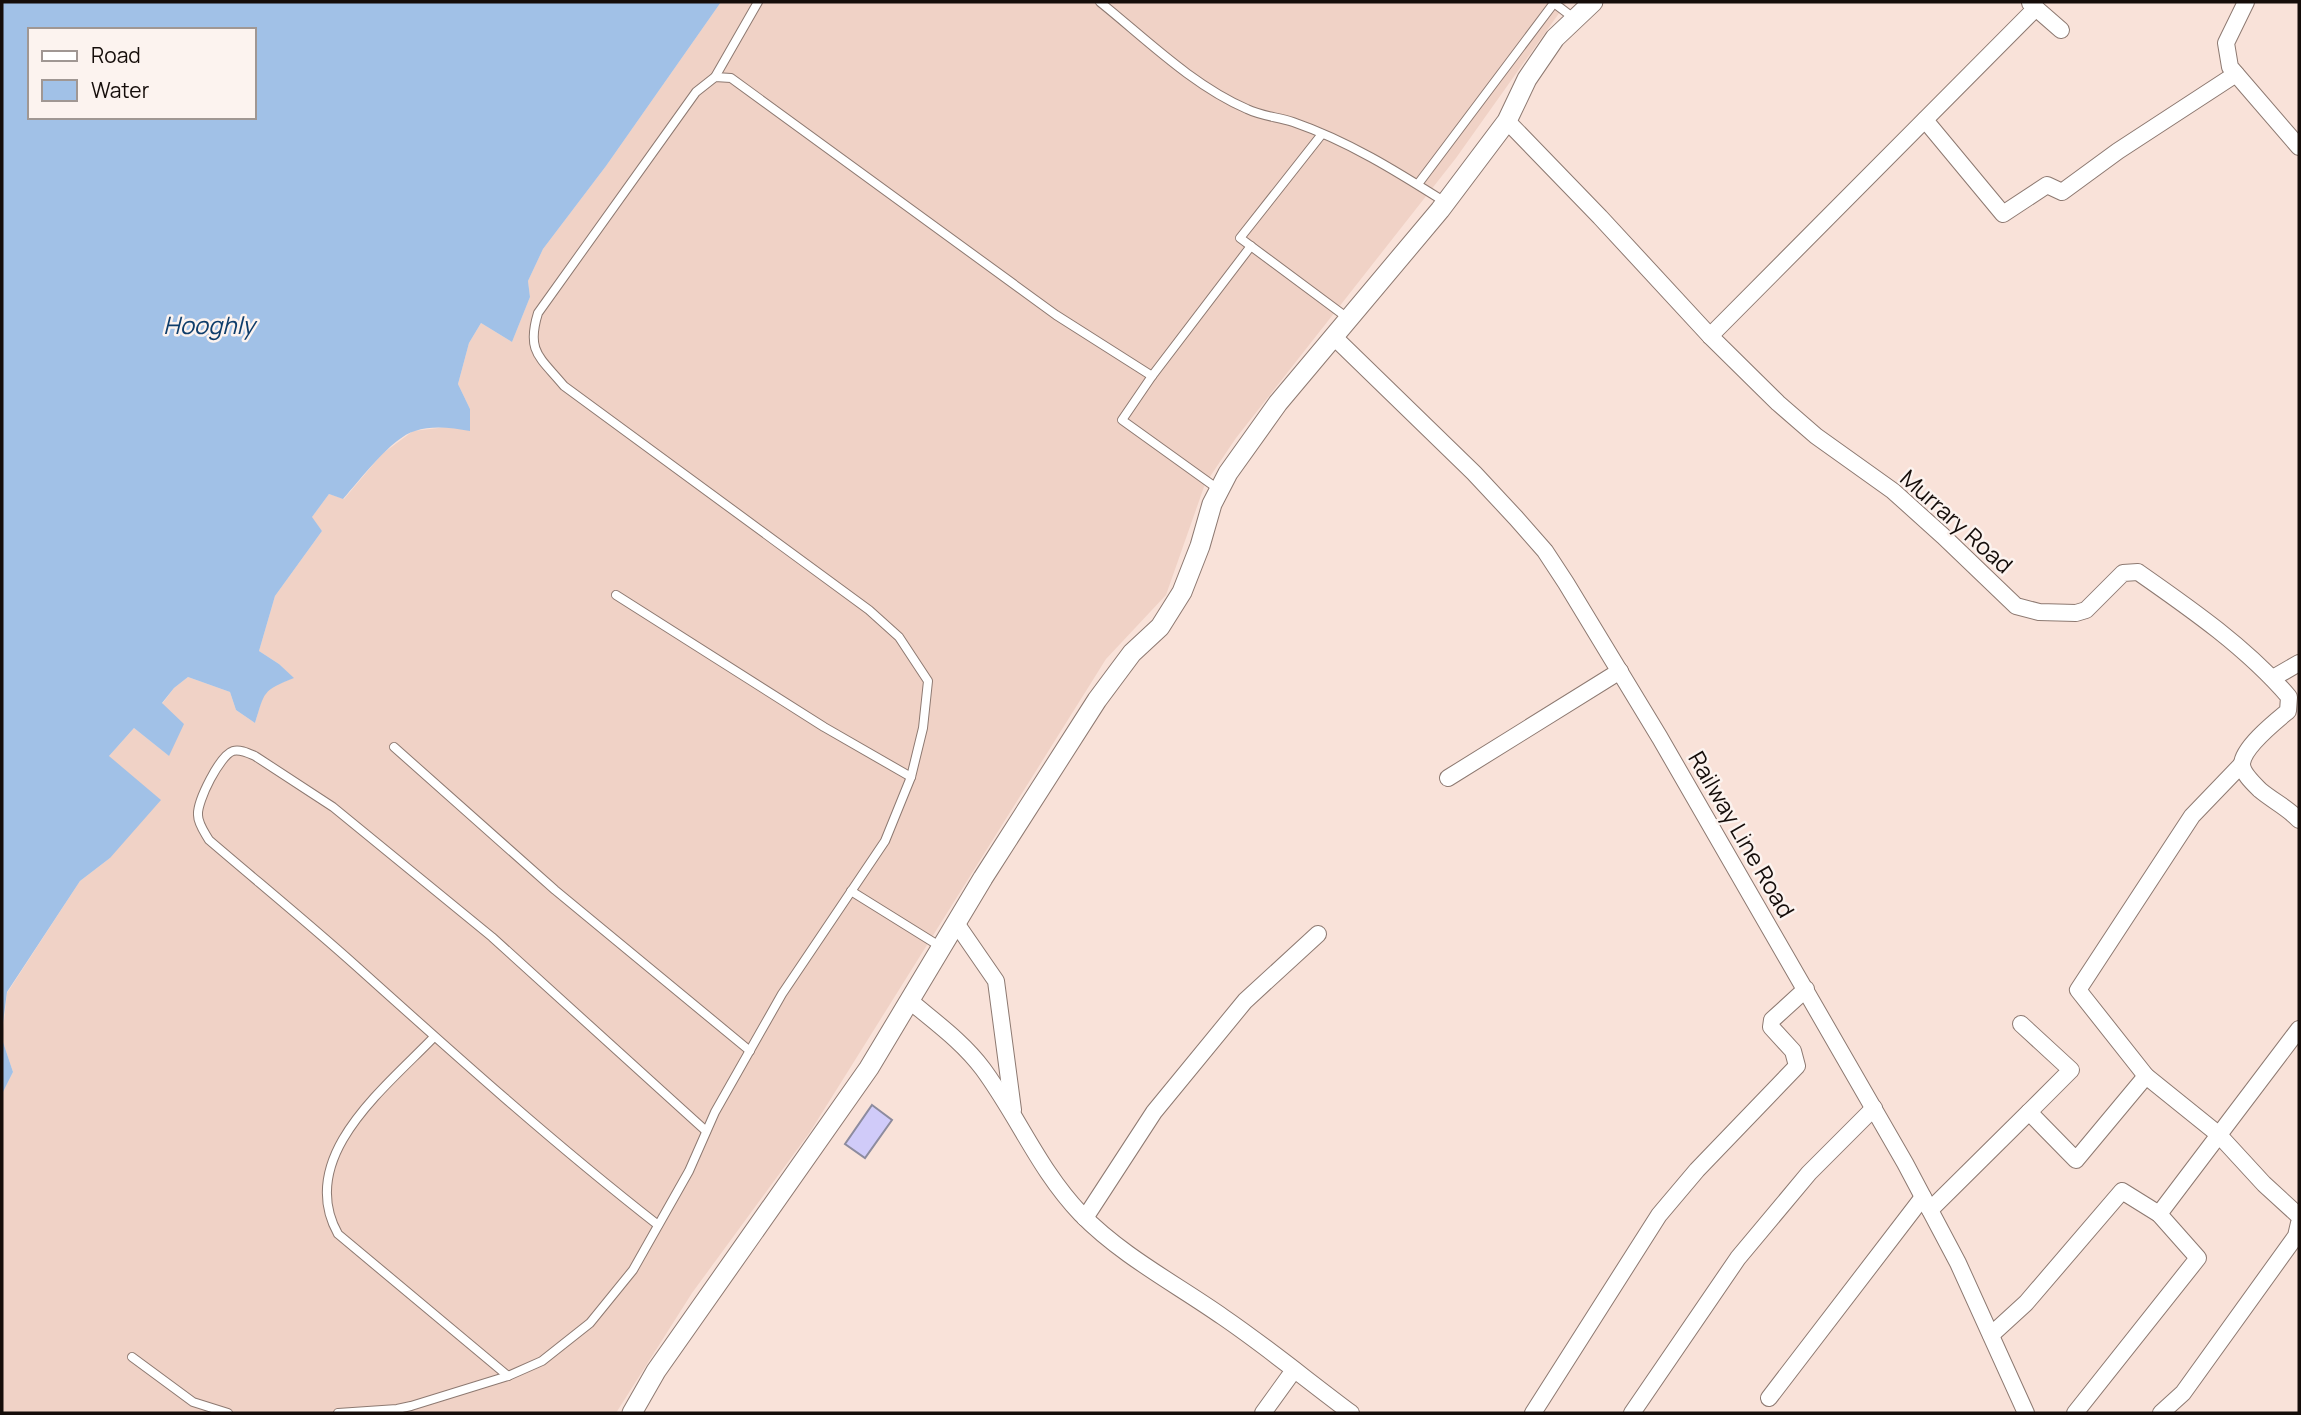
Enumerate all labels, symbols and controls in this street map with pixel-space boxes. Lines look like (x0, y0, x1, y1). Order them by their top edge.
legend (28, 28, 256, 119)
text: Road (91, 41, 141, 69)
text: Water (91, 76, 150, 104)
water label: Hooghly (163, 308, 258, 341)
street label: Murrary Road (1894, 462, 2020, 580)
street label: Railway Line Road (1681, 745, 1803, 923)

